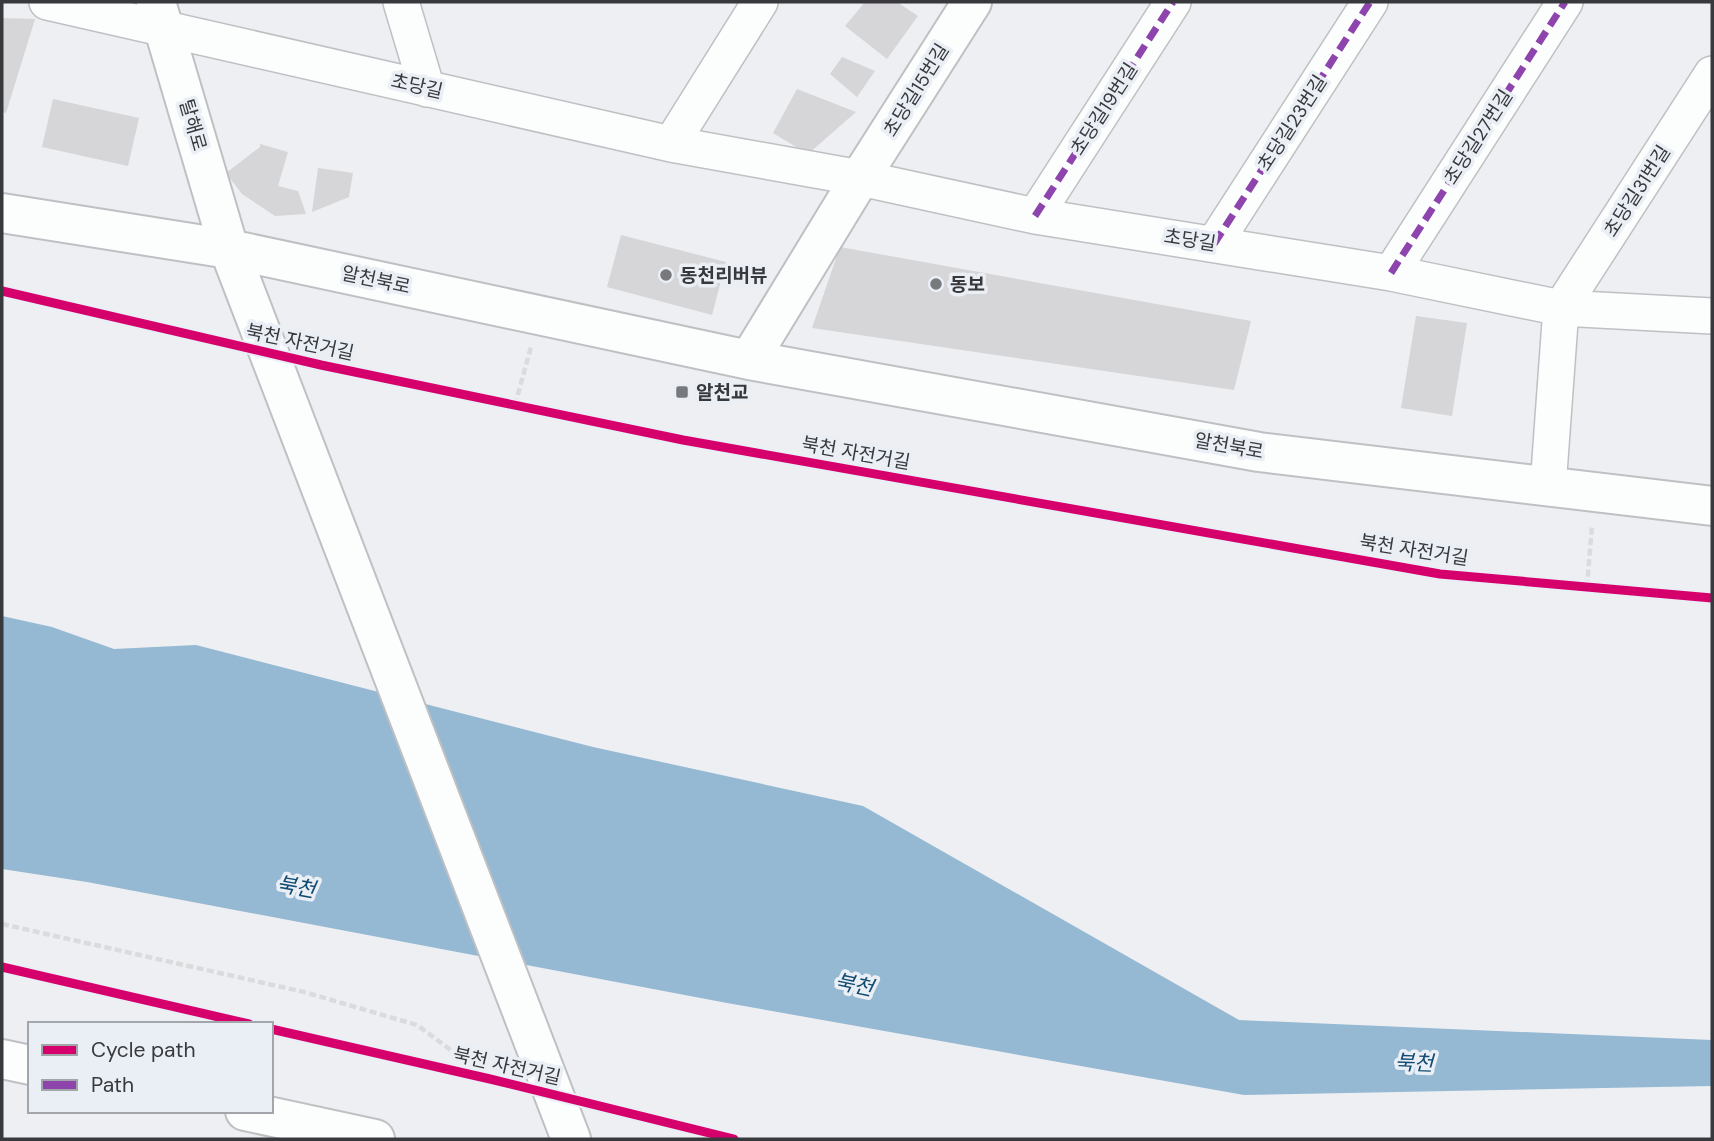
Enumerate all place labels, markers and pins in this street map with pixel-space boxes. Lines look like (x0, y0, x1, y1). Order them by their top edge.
place label: 동천리버뷰 (680, 263, 767, 288)
marker: 동천리버뷰 (658, 267, 674, 283)
place label: 동보 (950, 272, 985, 297)
marker: 동보 (928, 276, 944, 292)
place label: 알천교 (696, 380, 748, 405)
marker: 알천교 (674, 384, 690, 400)

